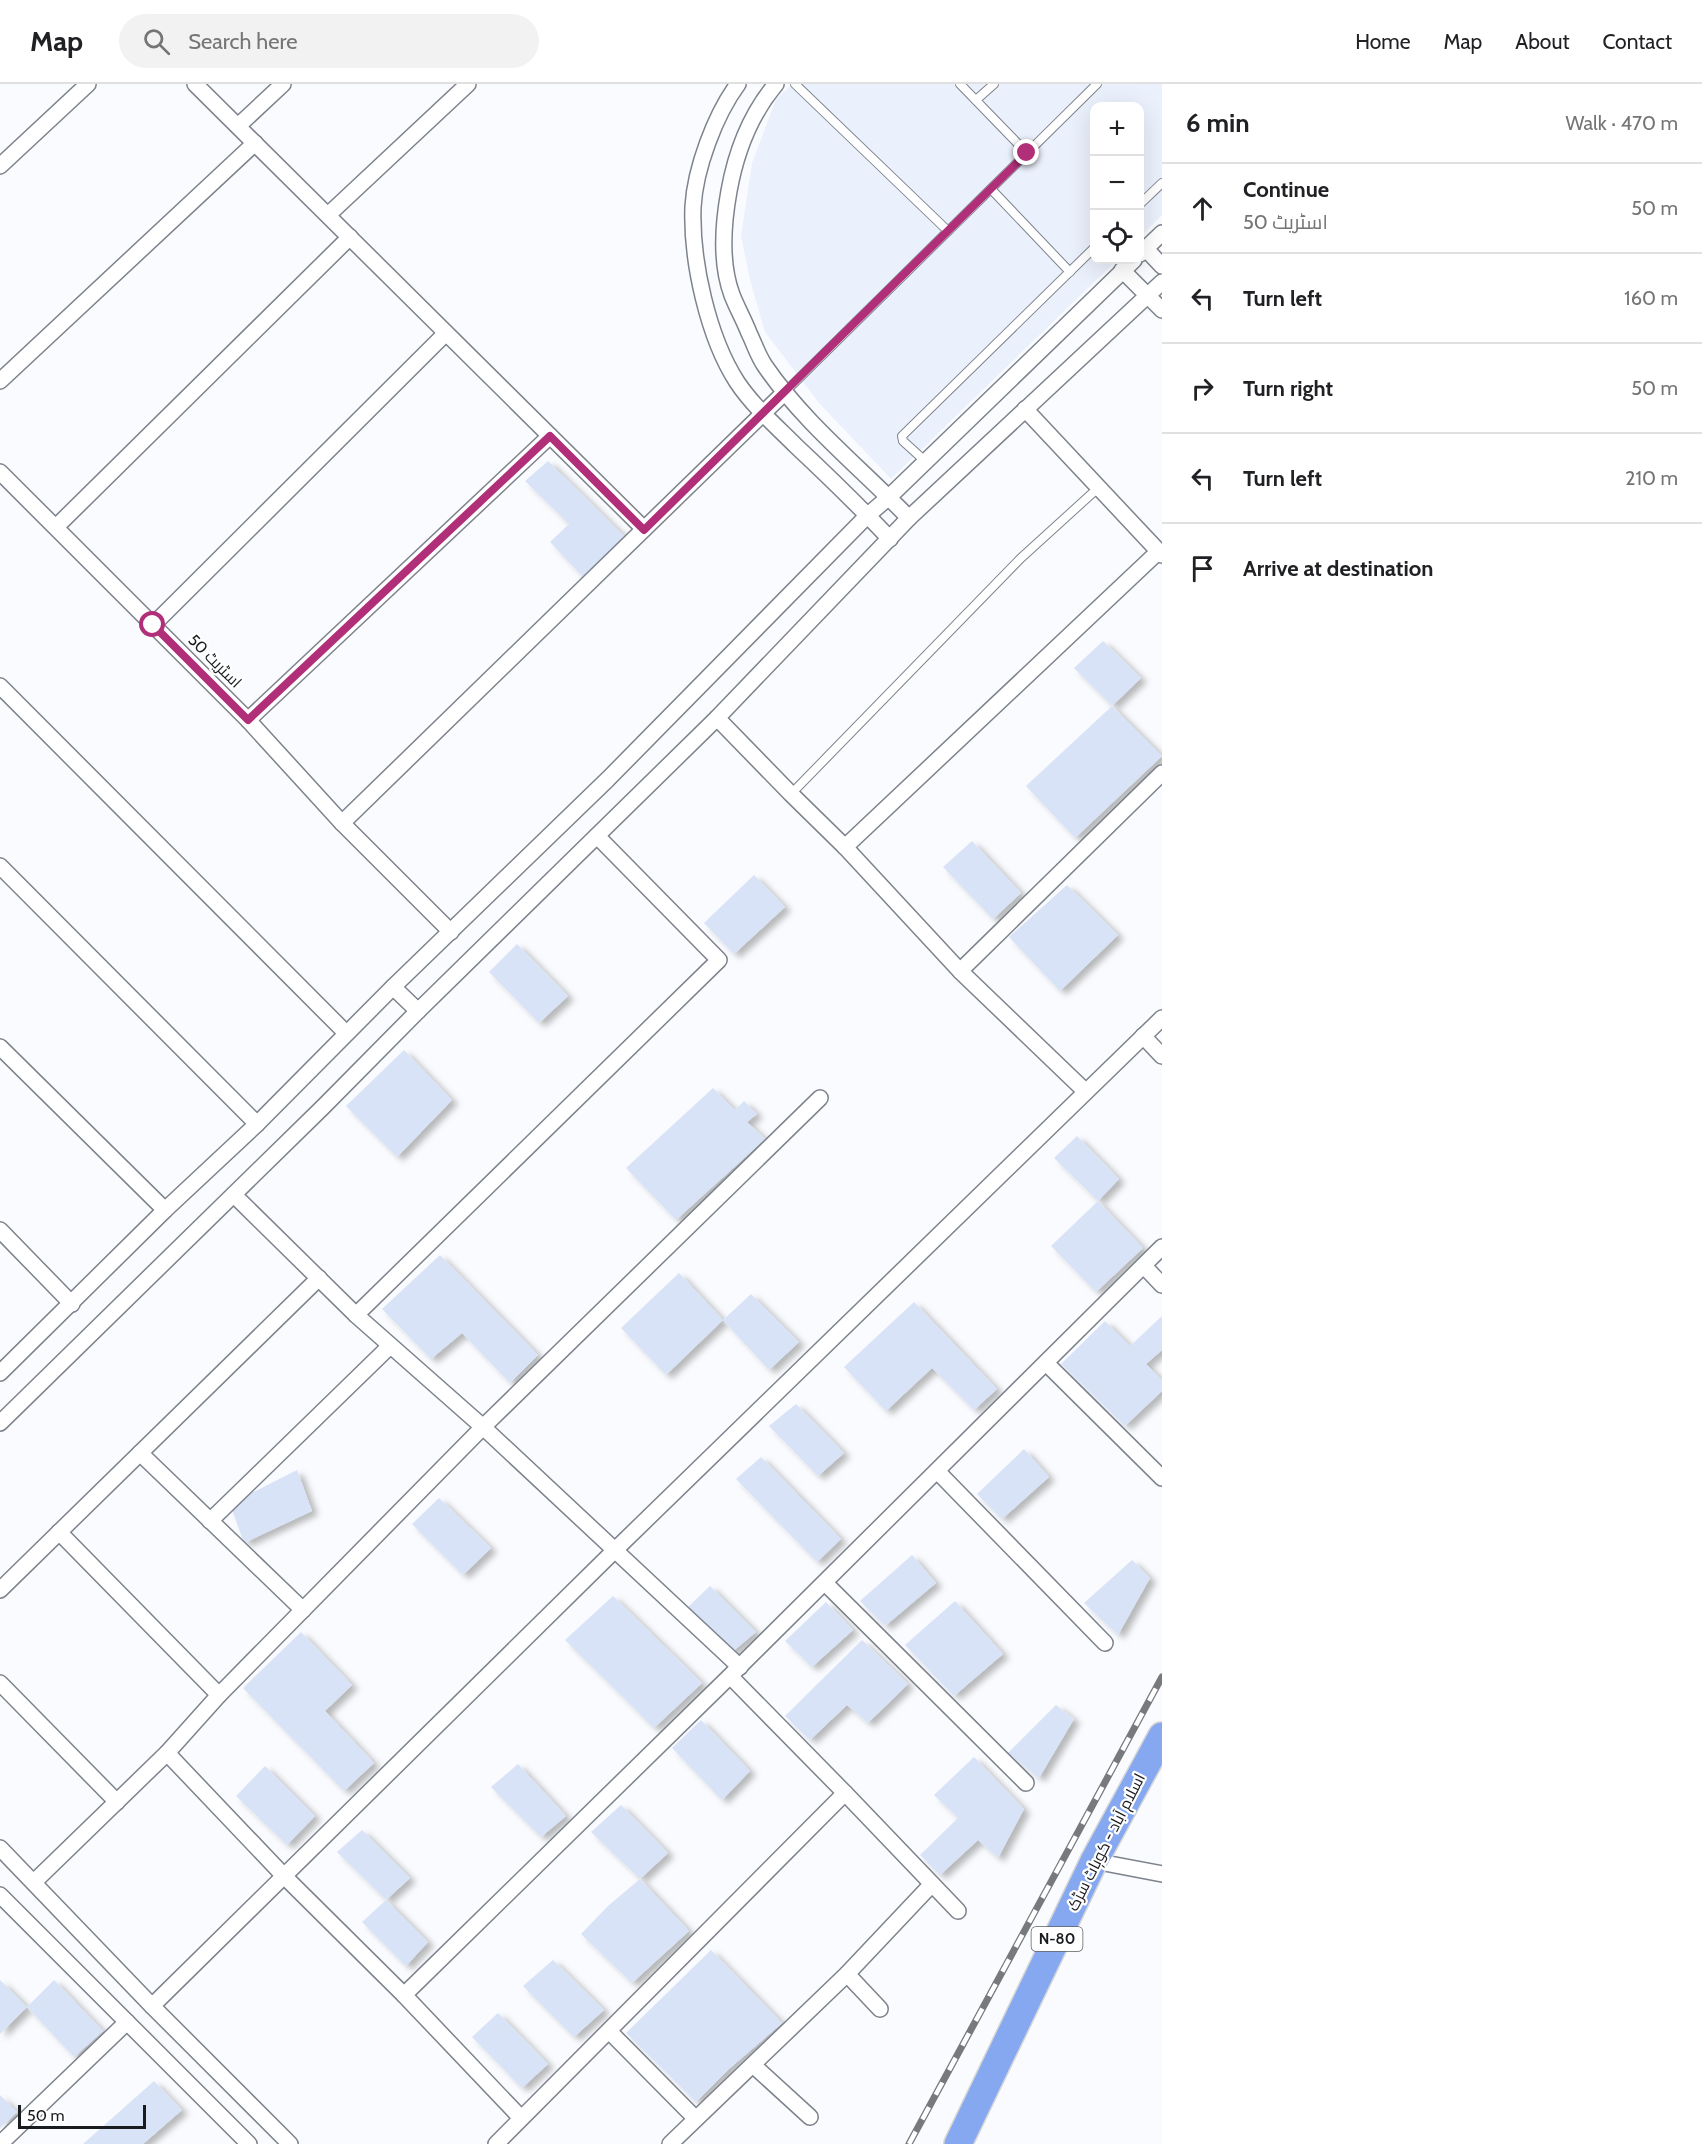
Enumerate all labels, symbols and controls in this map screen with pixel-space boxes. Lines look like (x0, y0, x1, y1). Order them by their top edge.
search box (119, 14, 539, 68)
text: Map (30, 24, 83, 58)
icon: search (140, 25, 173, 58)
text: Search here (188, 28, 297, 55)
text: Home (1355, 29, 1411, 54)
text: Map (1444, 29, 1482, 54)
text: About (1515, 29, 1569, 54)
text: Contact (1602, 29, 1672, 54)
map controls (1090, 102, 1144, 264)
button: + (1090, 102, 1144, 156)
text: 6 min (1186, 107, 1250, 139)
text: Walk · 470 m (1565, 111, 1678, 135)
route end (1013, 139, 1039, 165)
button: − (1090, 156, 1144, 210)
text: Continue (1243, 176, 1329, 203)
icon: ahead (1186, 192, 1219, 225)
text: 50 m (1631, 196, 1678, 220)
button: locate (1090, 210, 1144, 264)
text: اسٹریٹ 50 (1243, 210, 1328, 234)
icon: left (1186, 282, 1219, 315)
text: Turn left (1243, 285, 1322, 312)
text: 160 m (1624, 286, 1678, 310)
icon: right (1186, 372, 1219, 405)
text: Turn right (1243, 375, 1333, 402)
text: 50 m (1631, 376, 1678, 400)
icon: left (1186, 462, 1219, 495)
text: Turn left (1243, 465, 1322, 492)
text: 210 m (1625, 466, 1678, 490)
icon: arrive (1186, 552, 1219, 585)
text: Arrive at destination (1243, 555, 1433, 582)
route start (139, 611, 165, 637)
street label: اسٹریٹ 50 (184, 630, 246, 692)
street label: اسلام آباد - کوہاٹ سڑک (1063, 1770, 1151, 1915)
road number: N-80 (1032, 1927, 1082, 1951)
scale bar (18, 2102, 146, 2130)
text: 50 m (27, 2106, 64, 2125)

